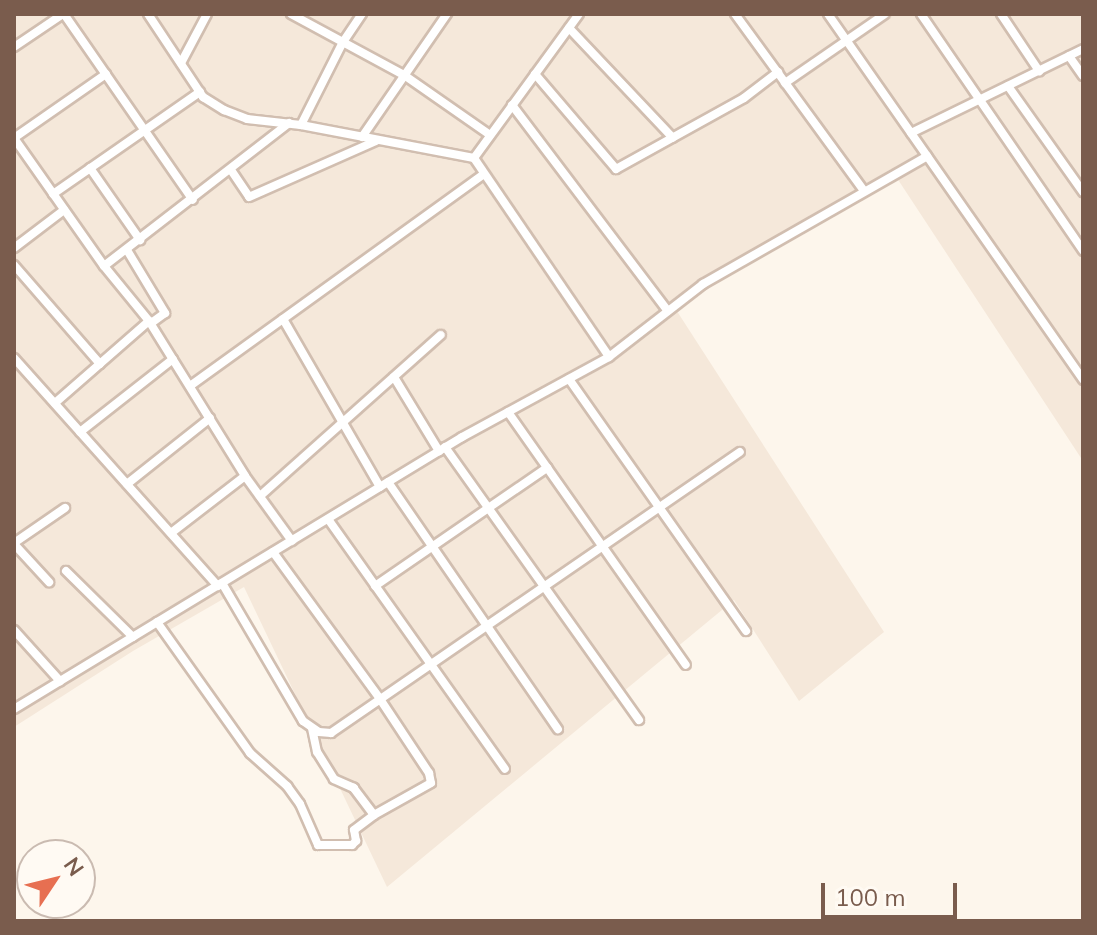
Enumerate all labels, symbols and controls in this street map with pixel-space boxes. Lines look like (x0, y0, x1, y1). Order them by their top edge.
north arrow (16, 839, 96, 919)
text: N (58, 852, 90, 881)
scale bar (825, 867, 961, 917)
text: 100 m (835, 882, 906, 912)

